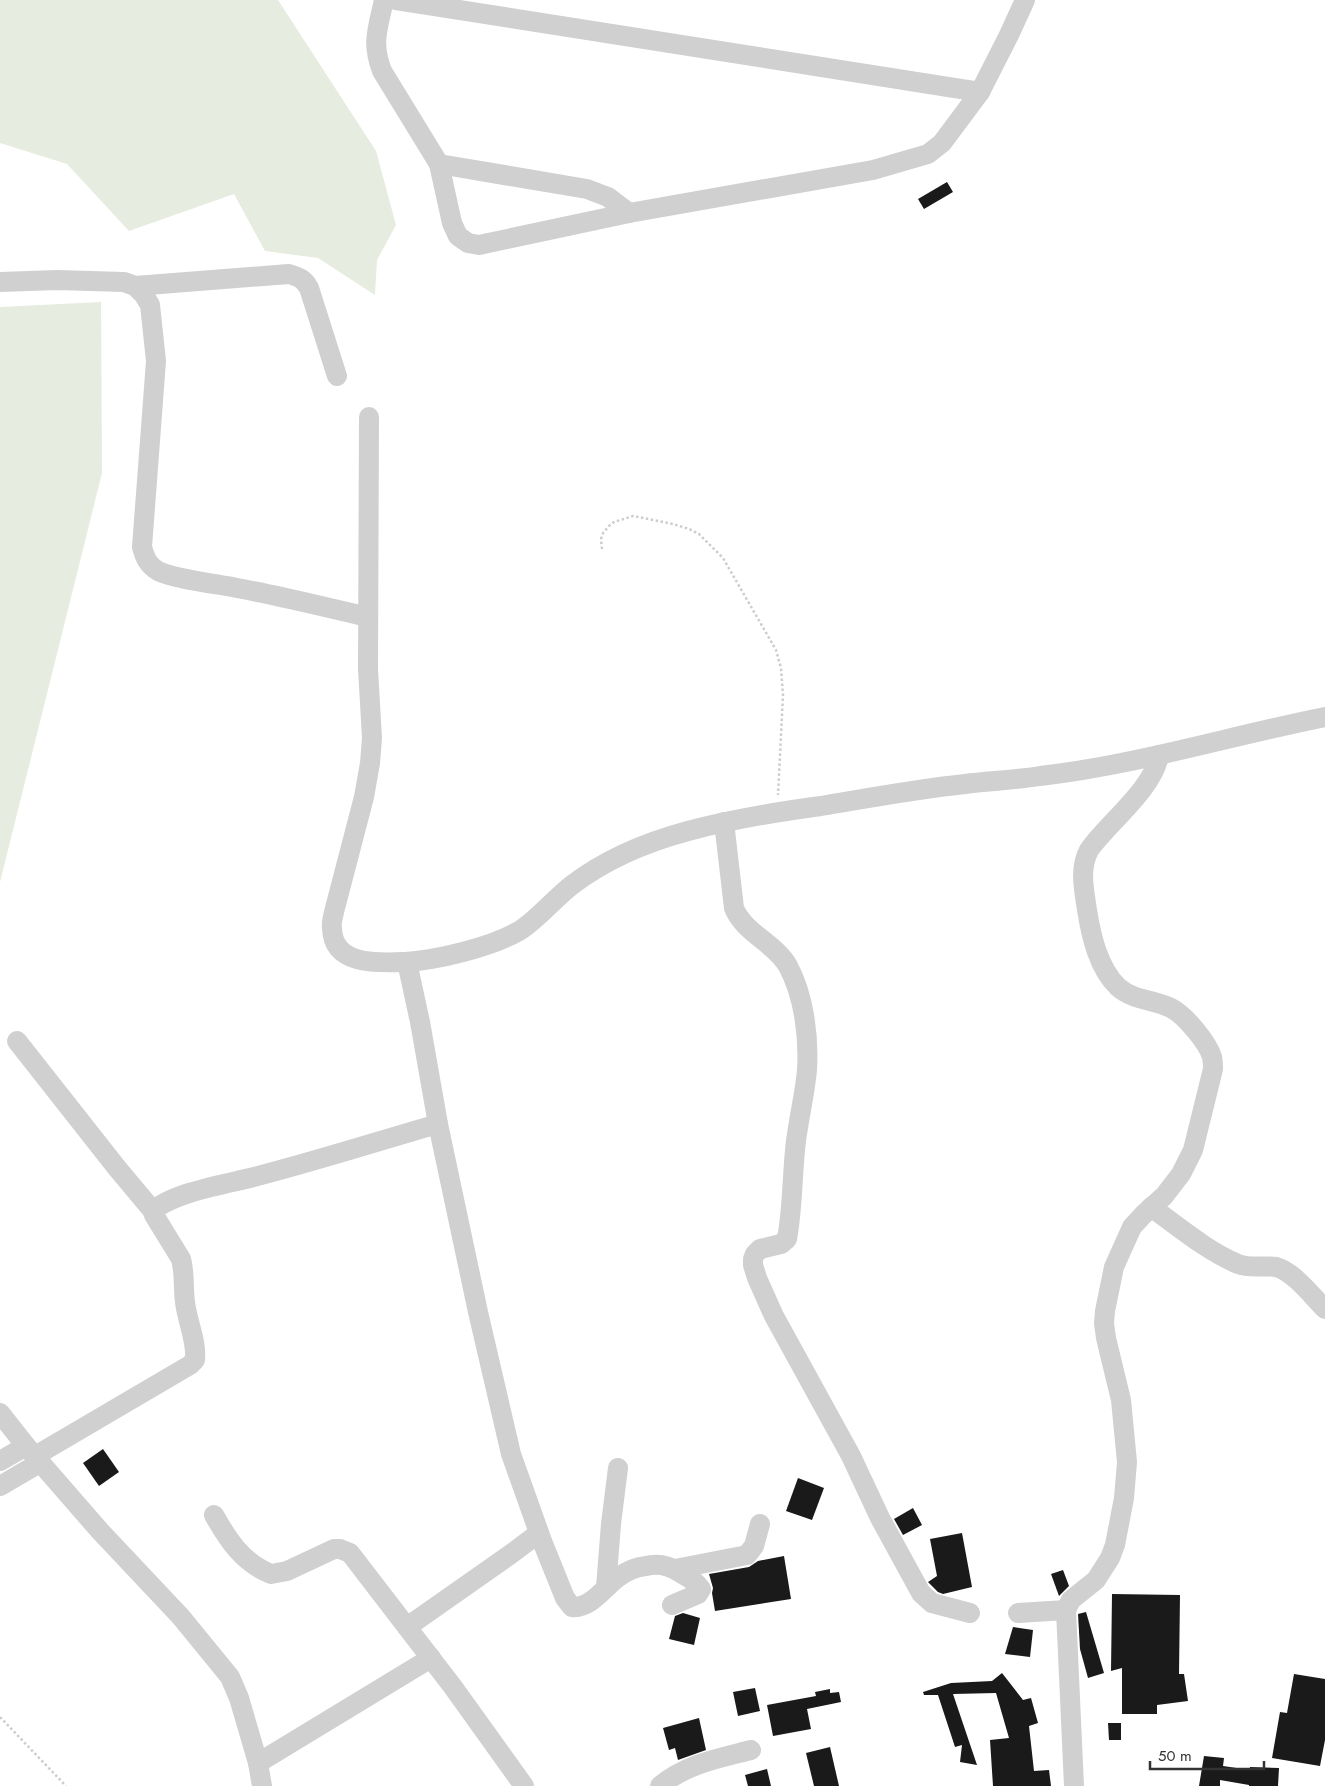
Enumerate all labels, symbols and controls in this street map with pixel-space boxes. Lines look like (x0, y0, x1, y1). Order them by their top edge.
scale bar (1150, 1738, 1264, 1770)
text: 50 m (1158, 1745, 1192, 1767)

